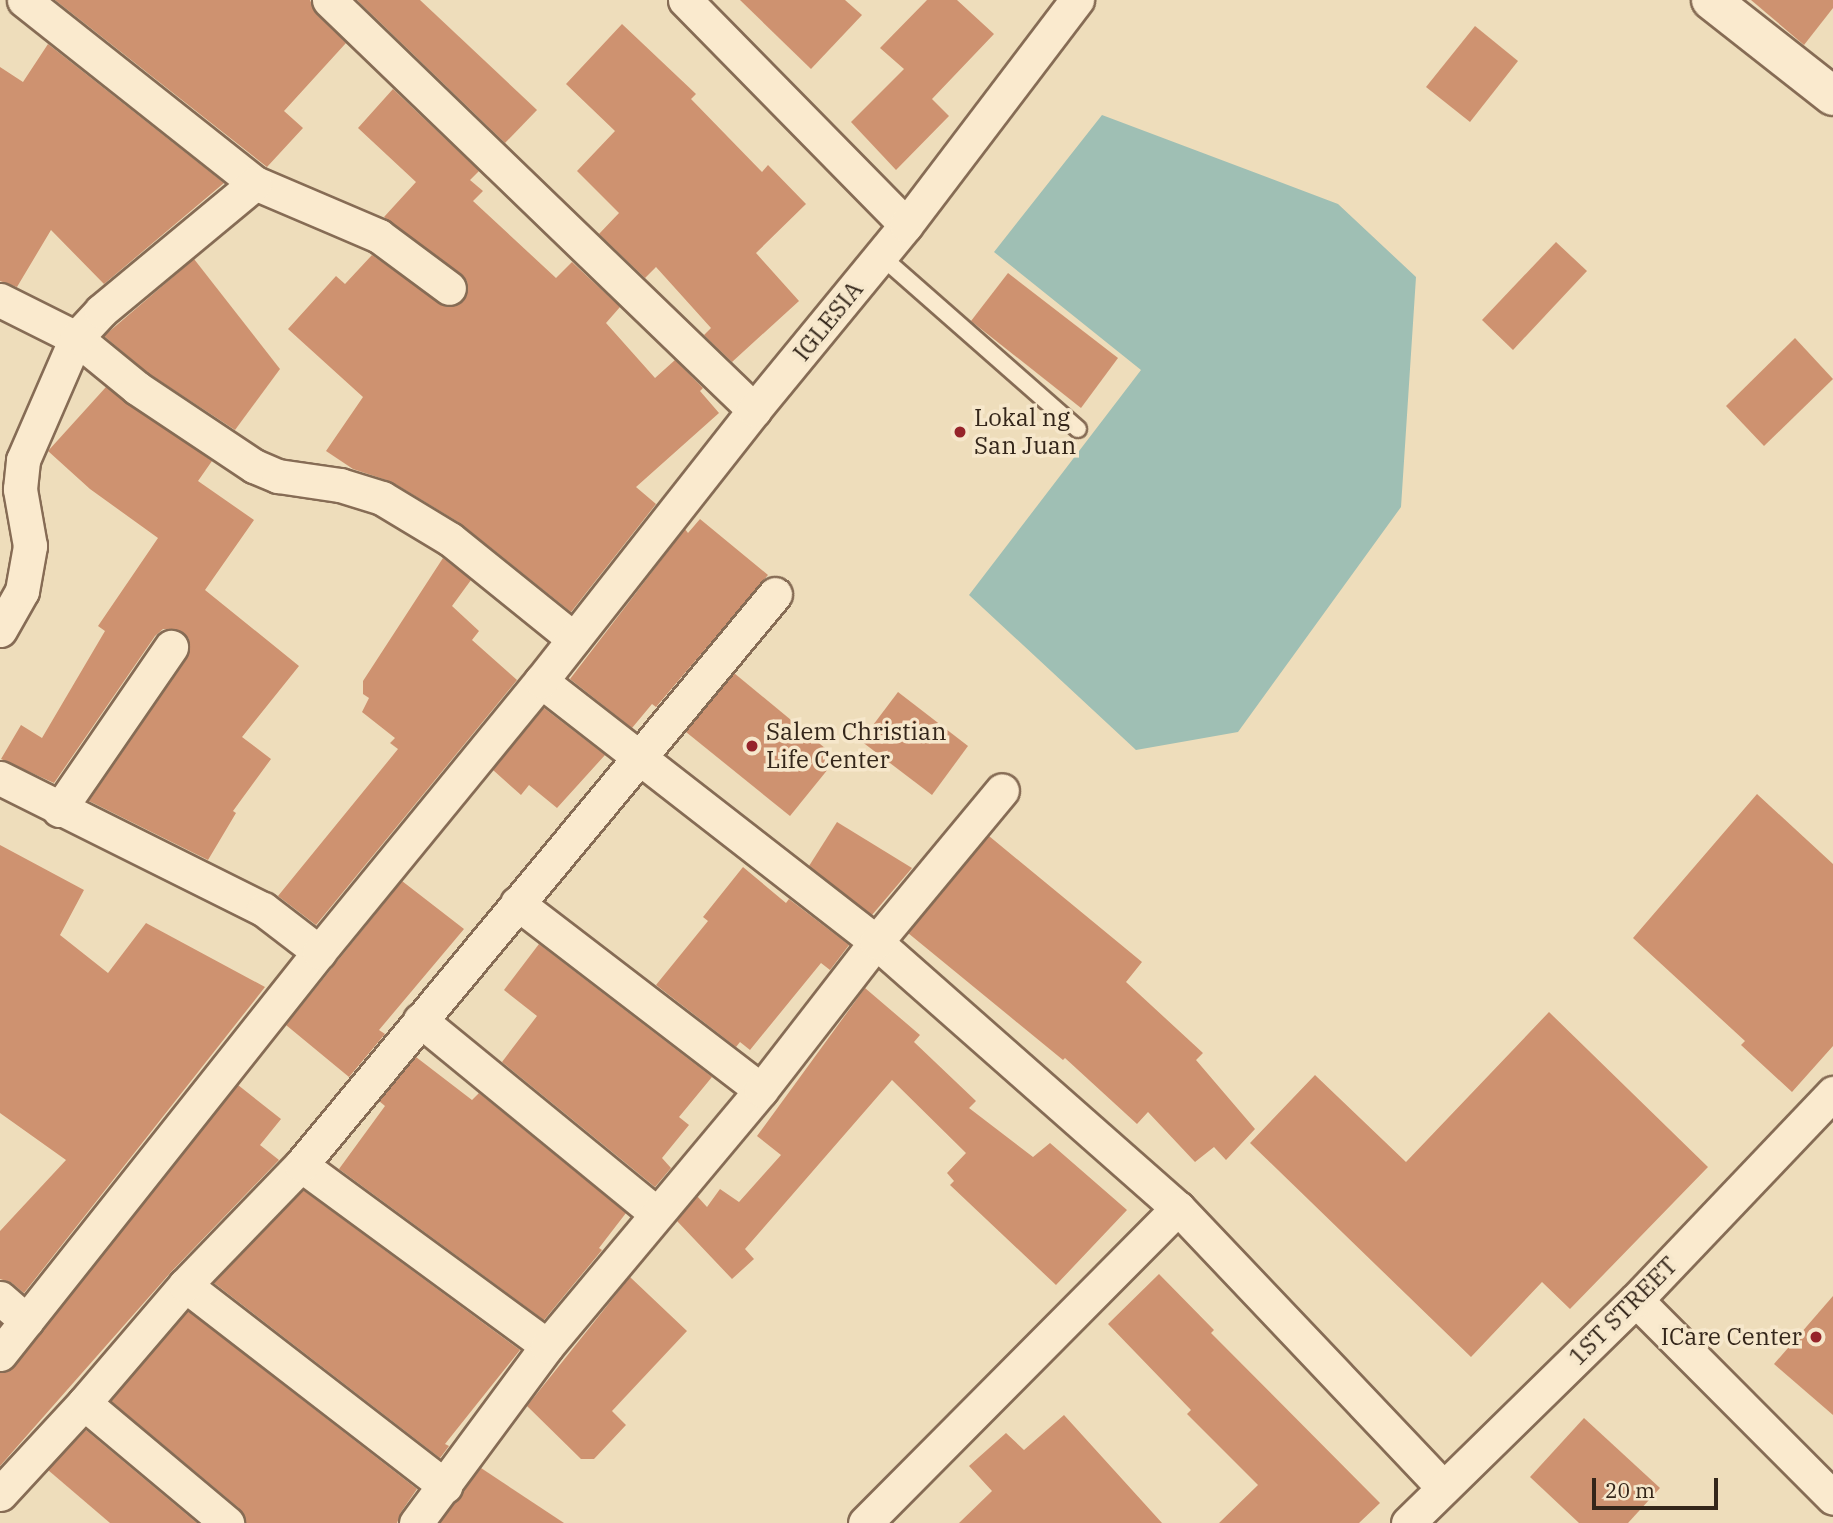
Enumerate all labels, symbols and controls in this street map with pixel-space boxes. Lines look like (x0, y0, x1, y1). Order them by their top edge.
street label: IGLESIA (787, 275, 869, 367)
place label: Lokal ng San Juan (974, 404, 1076, 460)
marker: Lokal ng San Juan (952, 424, 968, 440)
place label: Salem Christian Life Center (766, 718, 946, 774)
marker: Salem Christian Life Center (744, 738, 760, 754)
street label: 1ST STREET (1563, 1251, 1683, 1371)
place label: ICare Center (1661, 1323, 1802, 1351)
marker: ICare Center (1808, 1329, 1824, 1345)
scale bar (1595, 1464, 1721, 1508)
text: 20 m (1605, 1476, 1655, 1504)

